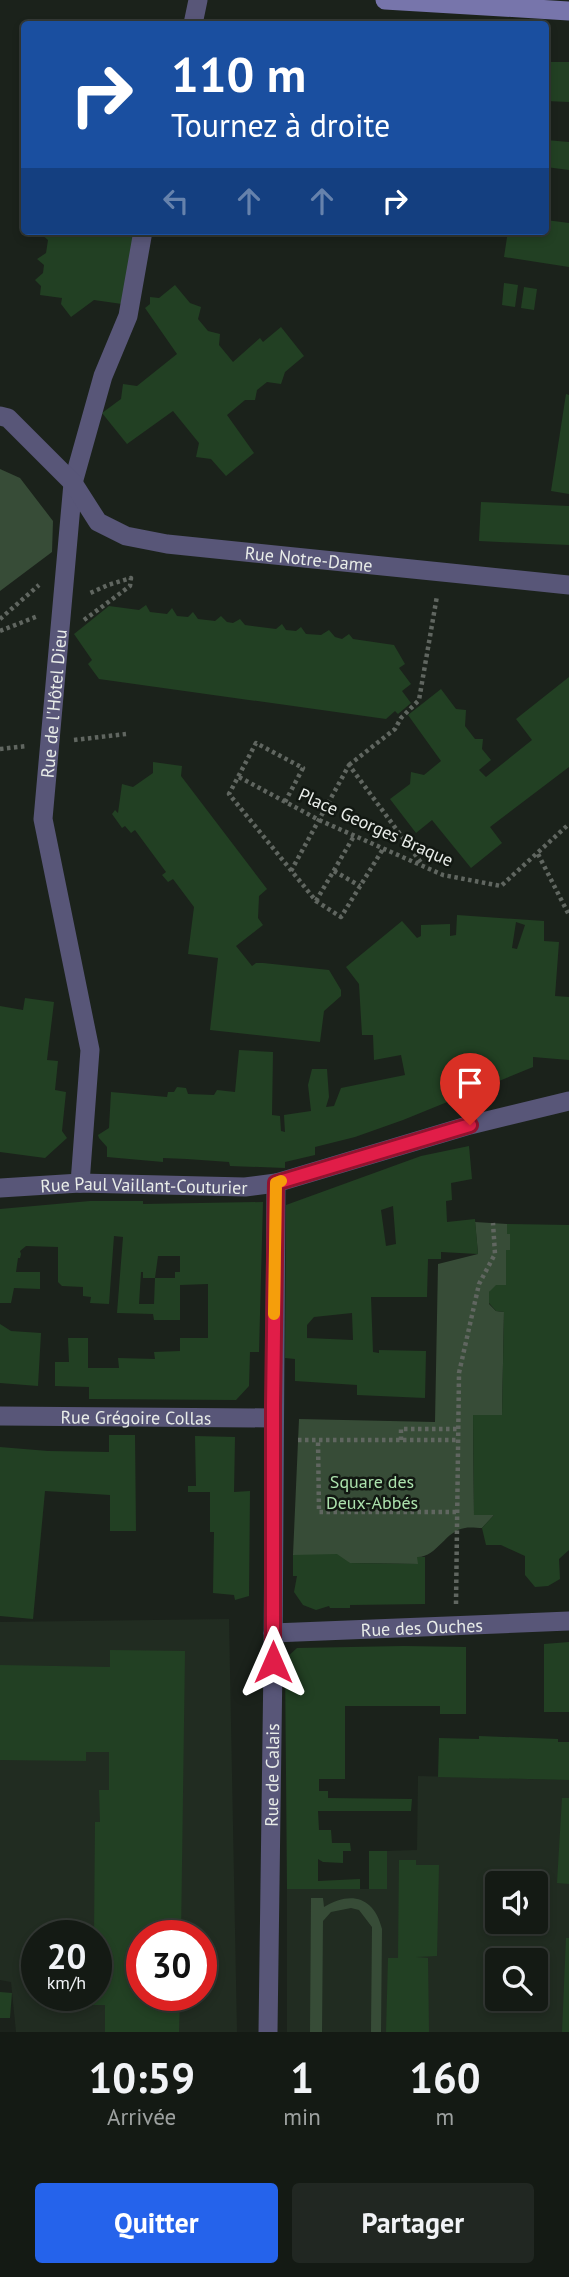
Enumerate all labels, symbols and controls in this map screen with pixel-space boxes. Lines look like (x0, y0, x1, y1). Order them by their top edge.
text: 110 m (171, 42, 306, 106)
icon: right (56, 49, 147, 140)
text: Tournez à droite (171, 104, 390, 146)
icon: left (157, 182, 195, 220)
icon: ahead (230, 182, 268, 220)
icon: ahead (303, 182, 341, 220)
icon: right (376, 182, 414, 220)
street label: Rue Notre-Dame (244, 540, 374, 576)
street label: Rue de l'Hôtel Dieu (35, 628, 71, 779)
street label: Place Georges Braque (295, 783, 457, 871)
pin (440, 1053, 500, 1125)
icon: arrive (451, 1064, 489, 1102)
street label: Rue Paul Vaillant-Couturier (40, 1171, 248, 1199)
street label: Rue Grégoire Collas (60, 1405, 212, 1429)
park label: Square des Deux-Abbés (326, 1470, 418, 1514)
street label: Rue des Ouches (360, 1613, 483, 1641)
position arrow (236, 1625, 310, 1699)
street label: Rue de Calais (259, 1723, 284, 1827)
map controls (485, 1871, 548, 2011)
button: sound (485, 1871, 548, 1934)
speed limit sign: 30 (126, 1920, 217, 2011)
text: 20 (47, 1933, 86, 1979)
button: search (485, 1948, 548, 2011)
text: km/h (47, 1971, 86, 1994)
text: 10:59 (88, 2050, 195, 2105)
text: 1 (290, 2050, 314, 2105)
text: 160 (409, 2050, 481, 2105)
text: Arrivée (107, 2102, 176, 2131)
text: min (283, 2102, 321, 2131)
text: m (436, 2102, 454, 2131)
button: Quitter (35, 2183, 278, 2263)
button: Partager (292, 2183, 534, 2263)

